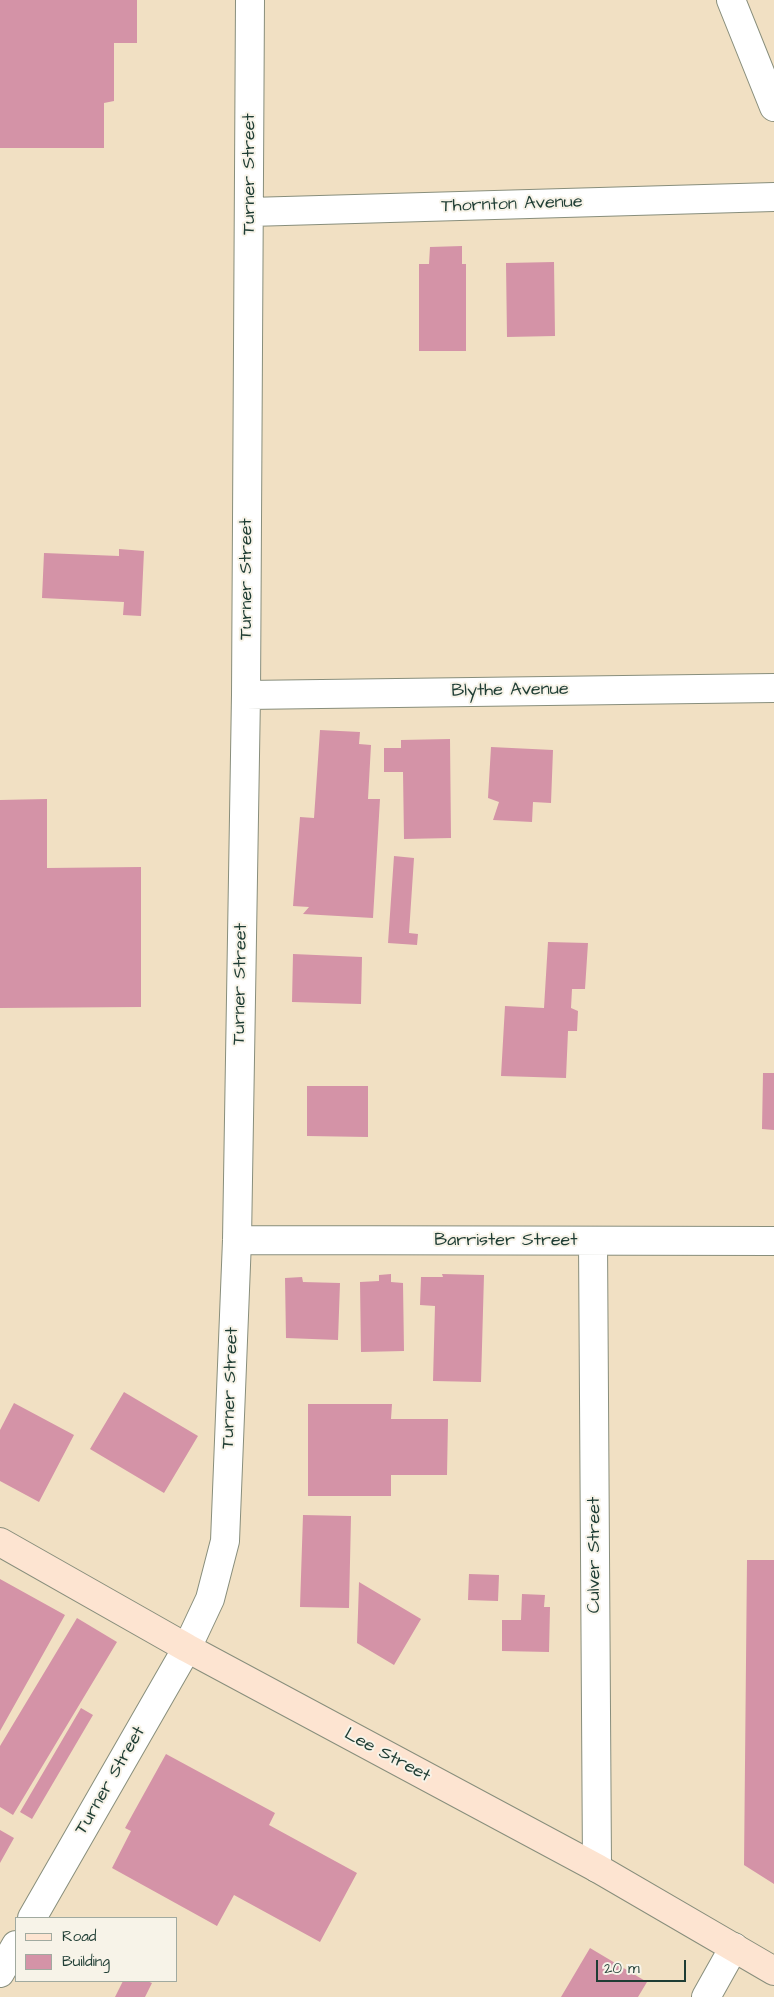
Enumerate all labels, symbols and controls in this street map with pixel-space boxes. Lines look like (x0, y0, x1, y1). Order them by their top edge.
street label: Turner Street (239, 113, 261, 235)
street label: Thornton Avenue (441, 192, 583, 218)
street label: Turner Street (236, 518, 258, 640)
street label: Blythe Avenue (451, 679, 569, 703)
street label: Turner Street (229, 923, 253, 1045)
street label: Barrister Street (434, 1230, 578, 1252)
street label: Turner Street (218, 1327, 244, 1449)
street label: Culver Street (584, 1497, 606, 1613)
street label: Turner Street (71, 1723, 151, 1839)
street label: Lee Street (340, 1724, 434, 1788)
legend (15, 1917, 178, 1982)
text: Road (62, 1926, 96, 1947)
scale bar (599, 1950, 689, 1982)
text: Building (62, 1951, 110, 1972)
text: 20 m (604, 1958, 640, 1979)

